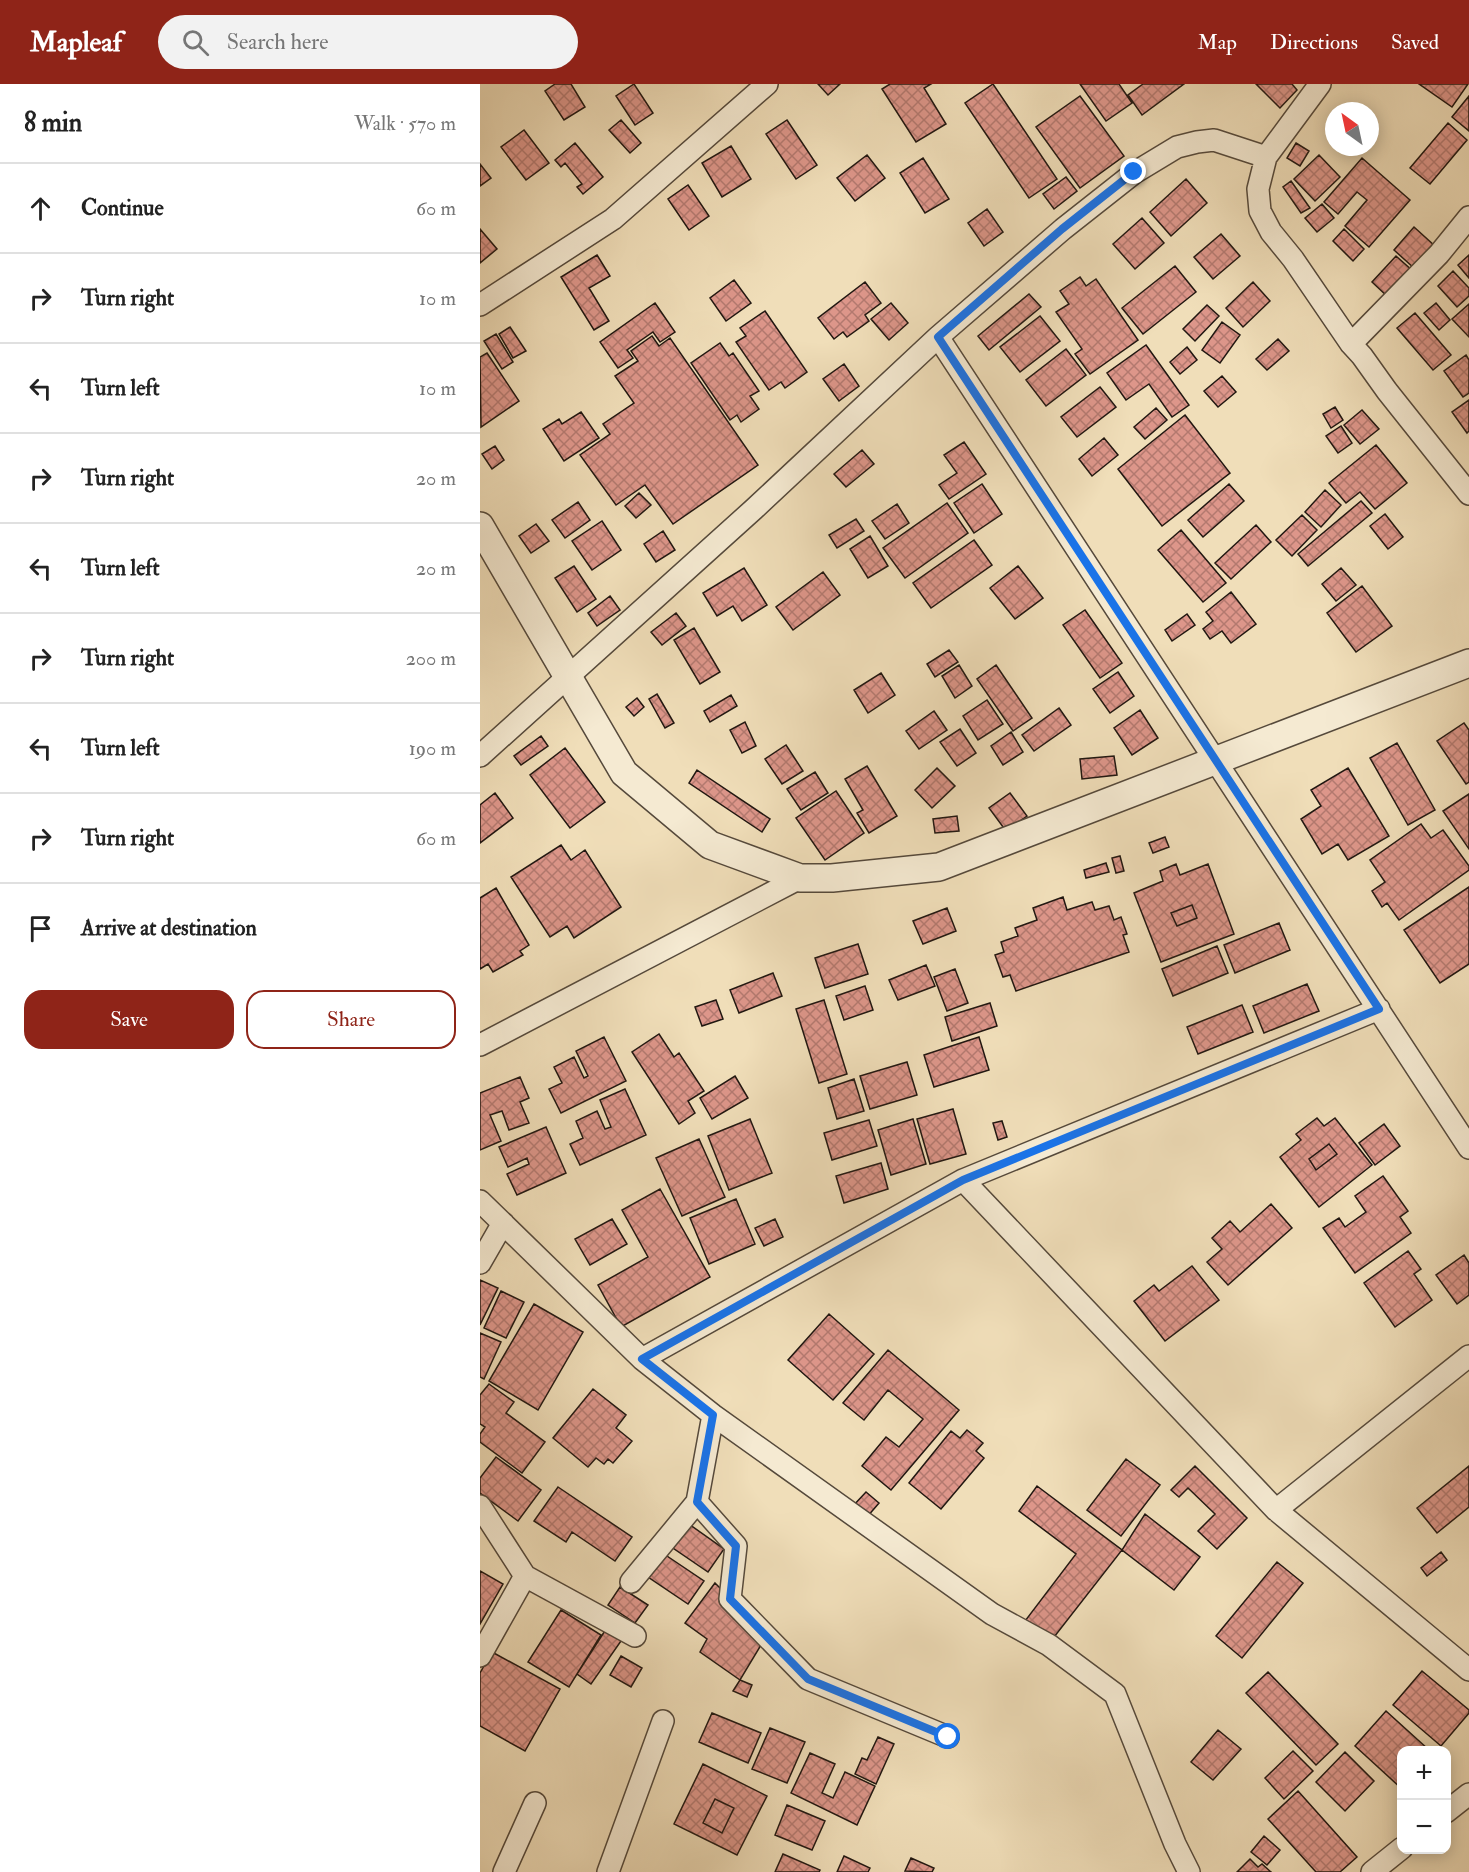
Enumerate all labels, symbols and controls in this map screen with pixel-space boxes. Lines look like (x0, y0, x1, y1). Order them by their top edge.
search box (158, 15, 578, 69)
text: Mapleaf (30, 25, 122, 60)
icon: search (179, 26, 212, 59)
text: Search here (227, 28, 328, 56)
text: Map (1197, 29, 1237, 56)
text: Directions (1270, 29, 1358, 56)
text: Saved (1391, 29, 1439, 56)
north arrow (1325, 102, 1379, 156)
text: 8 min (24, 107, 82, 139)
text: Walk · 570 m (354, 111, 456, 136)
route end (1120, 158, 1146, 184)
icon: ahead (24, 192, 57, 225)
text: Continue (81, 194, 164, 222)
text: 60 m (416, 196, 456, 221)
icon: right (24, 282, 57, 315)
text: Turn right (81, 284, 174, 312)
text: 10 m (419, 286, 456, 311)
icon: left (24, 372, 57, 405)
text: Turn left (81, 374, 160, 402)
text: 10 m (419, 376, 456, 401)
icon: right (24, 462, 57, 495)
text: Turn right (81, 464, 174, 492)
text: 20 m (416, 466, 456, 491)
icon: left (24, 552, 57, 585)
text: Turn left (81, 554, 160, 582)
text: 20 m (416, 556, 456, 581)
icon: right (24, 642, 57, 675)
text: Turn right (81, 644, 174, 672)
text: 200 m (406, 646, 456, 671)
icon: left (24, 732, 57, 765)
text: Turn left (81, 734, 160, 762)
text: 190 m (409, 736, 456, 761)
icon: right (24, 822, 57, 855)
text: Turn right (81, 824, 174, 852)
text: 60 m (416, 826, 456, 851)
icon: arrive (24, 912, 57, 945)
text: Arrive at destination (81, 914, 257, 942)
button: Save (24, 990, 234, 1049)
button: Share (246, 990, 456, 1049)
route start (934, 1723, 960, 1749)
map controls (1397, 1746, 1451, 1854)
button: + (1397, 1746, 1451, 1800)
button: − (1397, 1800, 1451, 1854)

